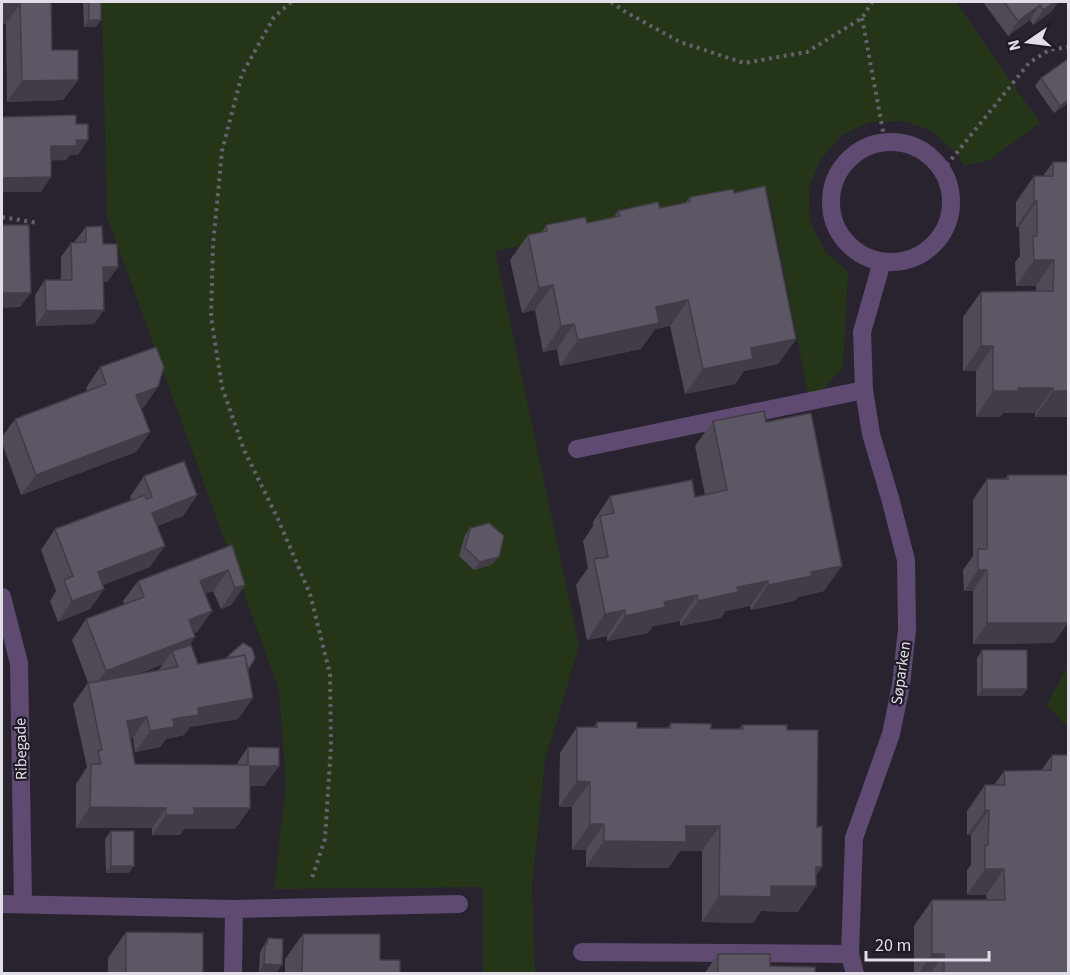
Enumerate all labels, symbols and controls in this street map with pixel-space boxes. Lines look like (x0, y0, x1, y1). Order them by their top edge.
north arrow (998, 12, 1058, 72)
text: N (1002, 38, 1026, 53)
street label: Søparken (886, 640, 916, 706)
street label: Ribegade (9, 718, 33, 780)
scale bar (866, 924, 989, 962)
text: 20 m (875, 933, 911, 958)

